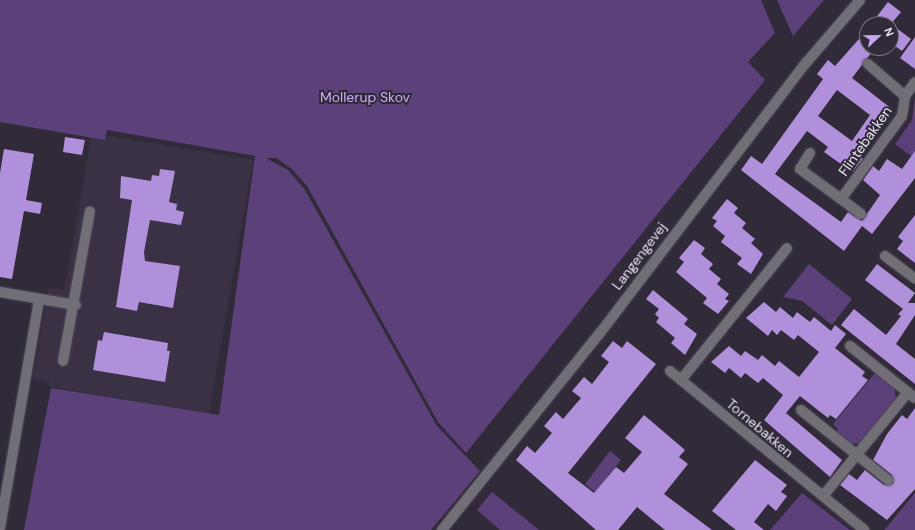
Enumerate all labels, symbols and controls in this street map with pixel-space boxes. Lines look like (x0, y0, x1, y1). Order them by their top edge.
north arrow (859, 16, 899, 56)
text: N (881, 26, 897, 38)
park label: Mollerup Skov (320, 89, 410, 105)
street label: Flintebakken (835, 103, 895, 179)
street label: Langengevej (608, 219, 670, 293)
street label: Tornebakken (723, 395, 797, 461)

